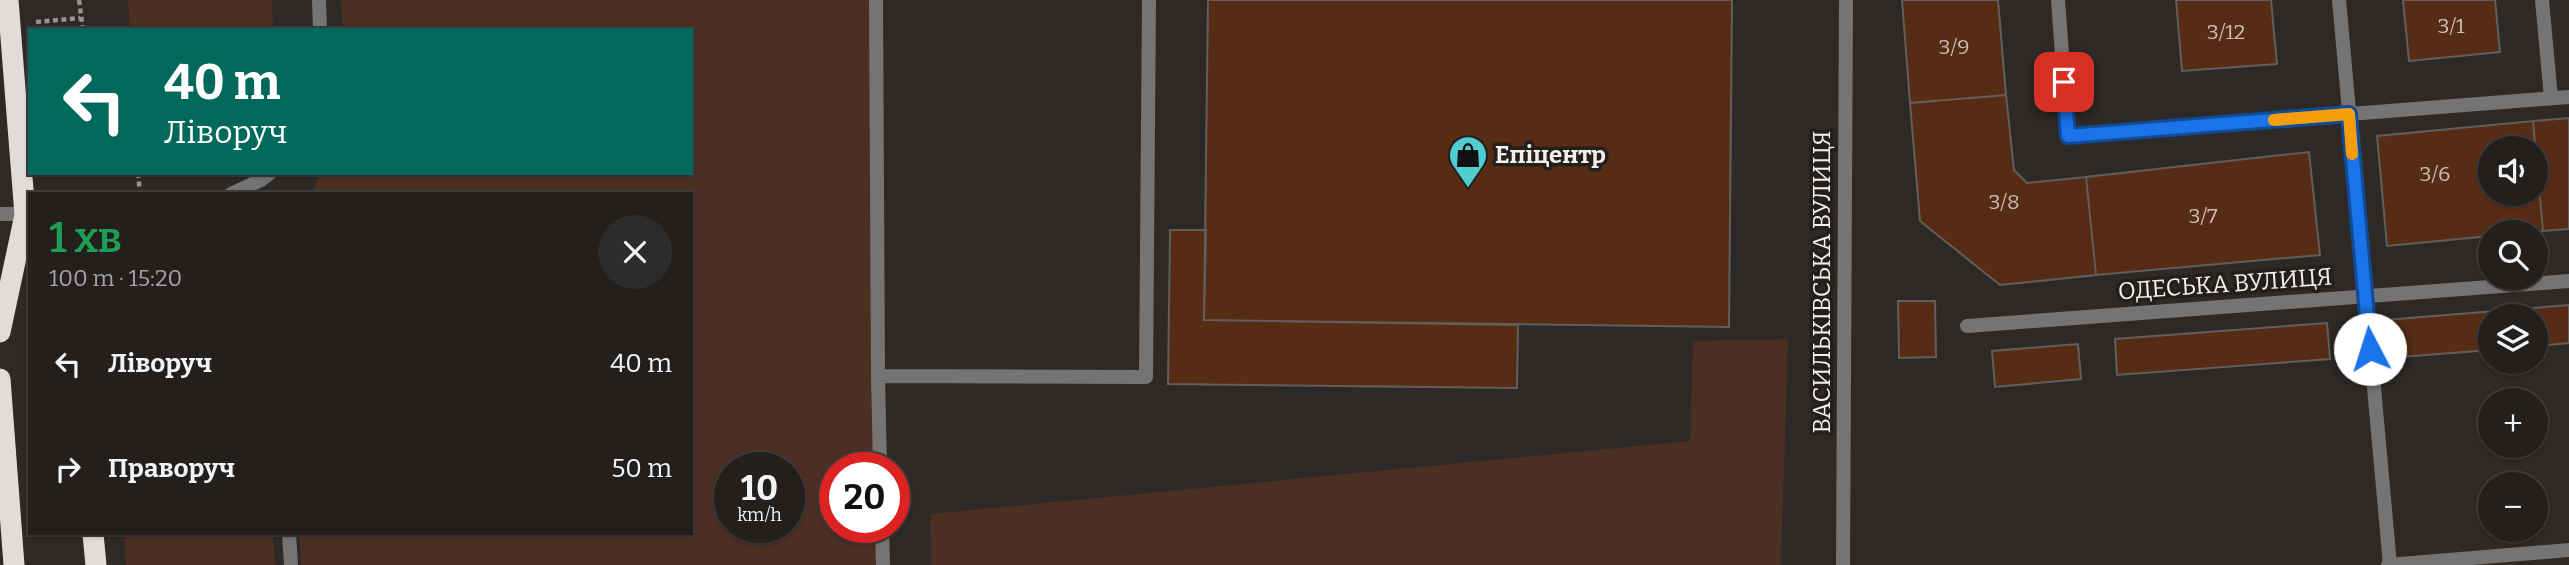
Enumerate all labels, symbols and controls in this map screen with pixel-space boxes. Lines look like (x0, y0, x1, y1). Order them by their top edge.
house number: 3/1 (2437, 13, 2465, 39)
house number: 3/12 (2207, 19, 2245, 45)
house number: 3/9 (1939, 34, 1969, 60)
pin (2034, 52, 2094, 112)
text: 40 m (164, 53, 281, 112)
icon: left (49, 56, 140, 147)
icon: arrive (2045, 63, 2083, 101)
text: Ліворуч (164, 113, 287, 151)
street label: ВАСИЛЬКІВСЬКА ВУЛИЦЯ (1808, 131, 1836, 433)
shop icon: Епіцентр (1447, 134, 1489, 189)
map controls (2478, 136, 2548, 542)
button: sound (2478, 136, 2548, 206)
place label: Епіцентр (1495, 141, 1606, 169)
house number: 3/6 (2420, 161, 2450, 187)
house number: 3/8 (1988, 189, 2020, 215)
house number: 3/7 (2188, 203, 2218, 229)
text: 1 хв (49, 213, 122, 263)
button: close (598, 215, 672, 289)
button: search (2478, 220, 2548, 290)
street label: ОДЕСЬКА ВУЛИЦЯ (2117, 263, 2333, 305)
text: 100 m · 15:20 (49, 264, 182, 292)
button: layers (2478, 304, 2548, 374)
position arrow (2333, 312, 2407, 386)
icon: left (49, 345, 87, 383)
text: Ліворуч (108, 348, 212, 379)
text: 40 m (610, 348, 672, 379)
button: + (2478, 388, 2548, 458)
icon: right (49, 450, 87, 488)
speed limit sign: 20 (819, 452, 910, 543)
text: Праворуч (108, 453, 235, 484)
text: 50 m (611, 453, 672, 484)
text: 10 (741, 467, 778, 509)
button: − (2478, 472, 2548, 542)
text: km/h (737, 504, 782, 526)

